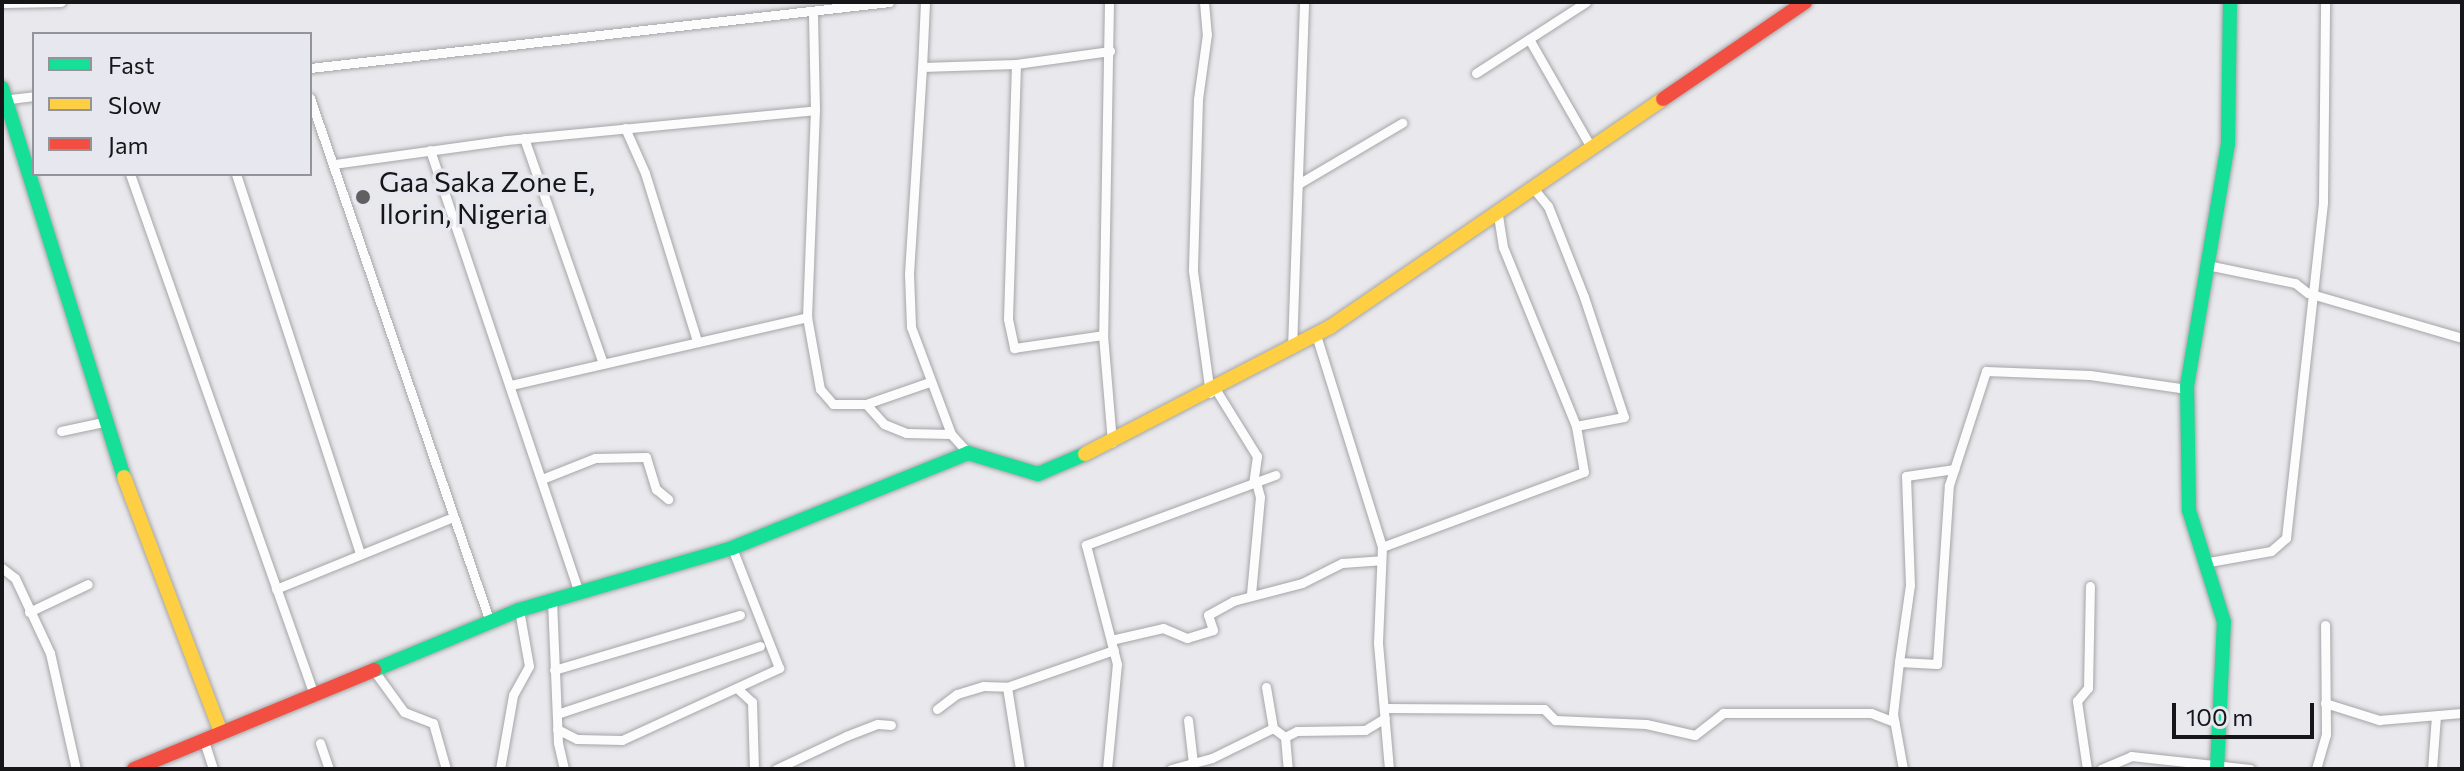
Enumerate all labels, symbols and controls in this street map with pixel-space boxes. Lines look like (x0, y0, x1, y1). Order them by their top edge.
legend (32, 32, 312, 176)
text: Fast (108, 50, 155, 79)
text: Slow (108, 90, 161, 119)
text: Jam (108, 130, 148, 159)
place label: Gaa Saka Zone E, Ilorin, Nigeria (379, 164, 595, 230)
marker: Gaa Saka Zone E, Ilorin, Nigeria (354, 188, 372, 206)
scale bar (2176, 687, 2318, 737)
text: 100 m (2186, 702, 2253, 731)

